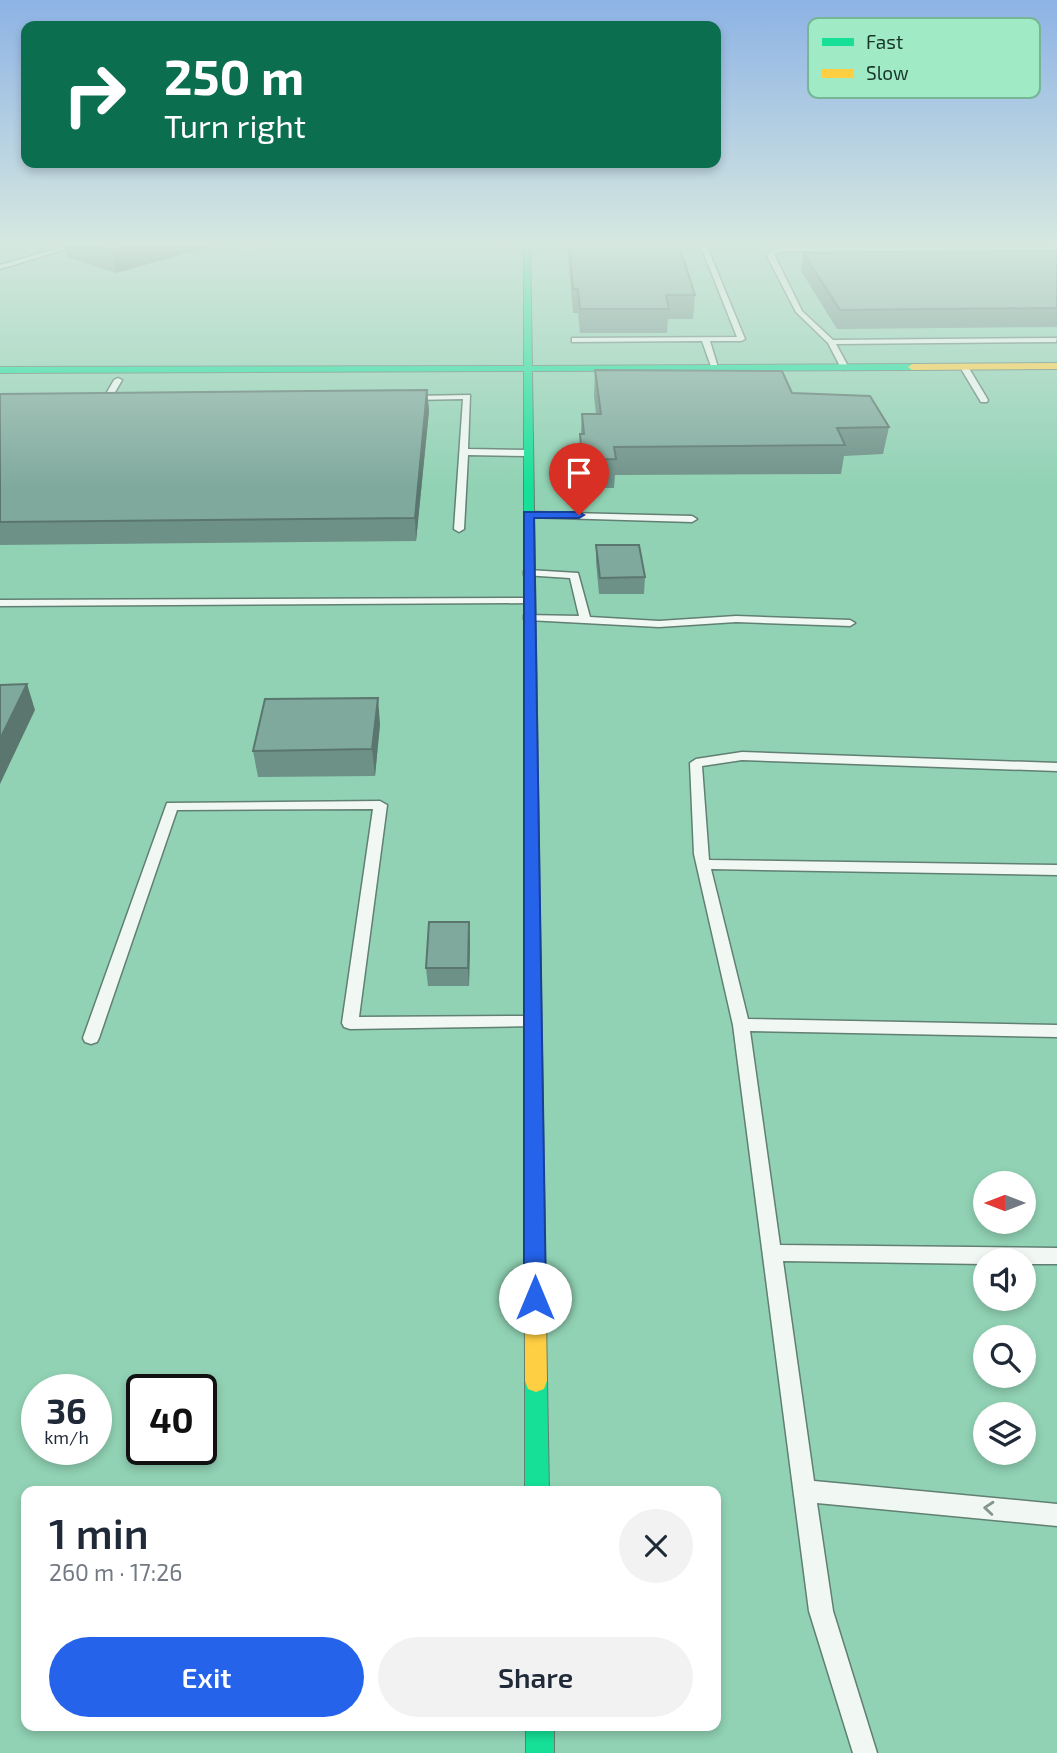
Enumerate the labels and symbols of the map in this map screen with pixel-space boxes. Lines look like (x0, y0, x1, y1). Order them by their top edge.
legend (808, 18, 1040, 98)
text: Fast (866, 30, 903, 53)
text: Slow (866, 61, 909, 84)
pin (549, 443, 609, 515)
north arrow (973, 1171, 1036, 1234)
position arrow (498, 1261, 572, 1335)
speed limit sign: 40 (126, 1374, 217, 1465)
one-way arrow (983, 1501, 995, 1516)

